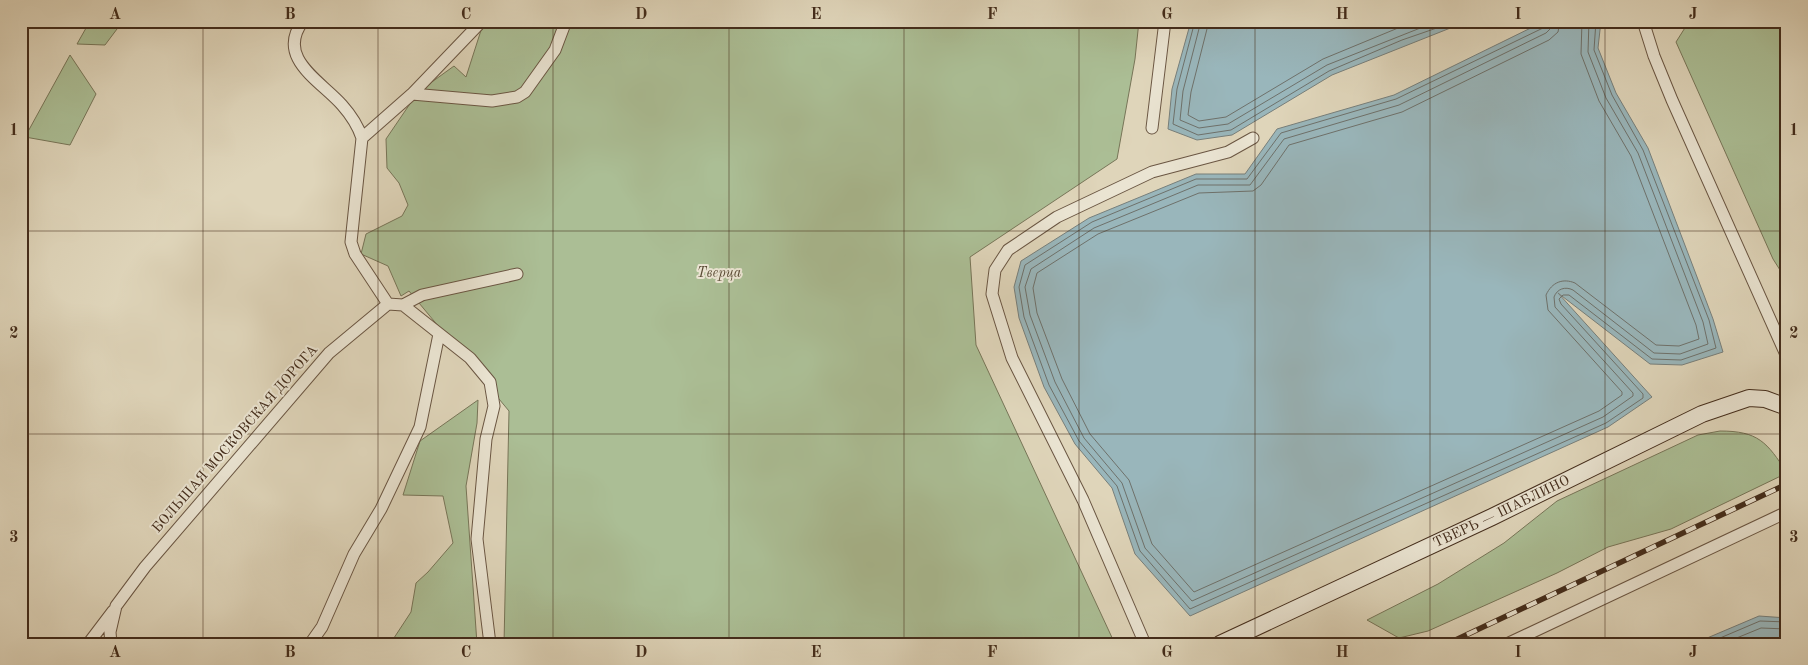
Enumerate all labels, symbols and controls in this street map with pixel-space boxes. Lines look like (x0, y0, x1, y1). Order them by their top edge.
text: A (109, 7, 121, 23)
text: B (284, 7, 296, 23)
text: C (461, 7, 471, 23)
text: D (635, 7, 647, 23)
text: E (810, 7, 822, 23)
text: F (987, 7, 998, 23)
text: G (1161, 7, 1173, 23)
text: H (1335, 7, 1349, 23)
text: I (1514, 7, 1522, 23)
text: J (1689, 7, 1698, 23)
text: 1 (9, 123, 19, 139)
text: 1 (1789, 123, 1799, 139)
park label: Тверца (697, 266, 742, 281)
text: 2 (9, 326, 19, 342)
text: 2 (1789, 326, 1799, 342)
street label: БОЛЬШАЯ МОСКОВСКАЯ ДОРОГА (150, 342, 320, 536)
street label: ТВЕРЬ — ШАБЛИНО (1431, 473, 1572, 550)
text: 3 (9, 530, 19, 546)
text: 3 (1789, 530, 1799, 546)
text: A (109, 645, 121, 661)
text: B (284, 645, 296, 661)
text: C (461, 645, 471, 661)
text: D (635, 645, 647, 661)
text: E (810, 645, 822, 661)
text: F (987, 645, 998, 661)
text: G (1161, 645, 1173, 661)
text: H (1335, 645, 1349, 661)
text: I (1514, 645, 1522, 661)
text: J (1689, 645, 1698, 661)

